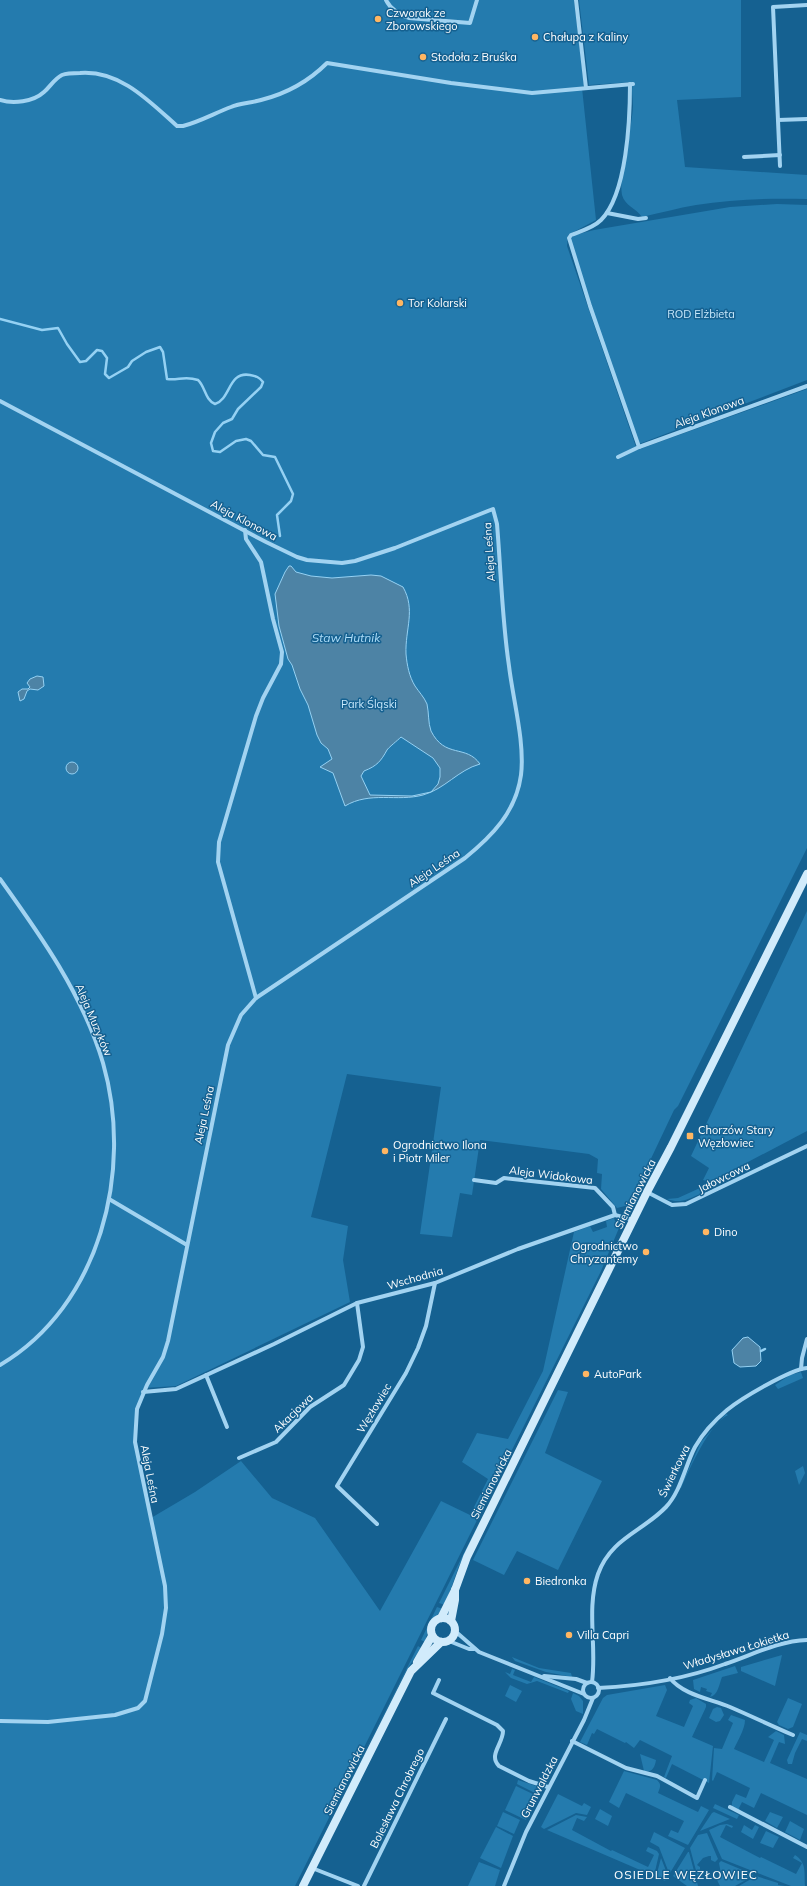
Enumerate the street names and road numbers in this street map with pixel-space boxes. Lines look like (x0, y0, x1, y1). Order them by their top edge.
street label: Aleja Klonowa (672, 393, 746, 431)
street label: Aleja Klonowa (208, 497, 280, 543)
street label: Aleja Leśna (480, 522, 498, 582)
street label: Aleja Leśna (406, 846, 462, 890)
street label: Aleja Muzyków (72, 982, 116, 1059)
street label: Aleja Leśna (191, 1085, 217, 1145)
street label: Siemianowicka (611, 1157, 659, 1231)
street label: Jałowcowa (696, 1158, 752, 1196)
street label: Aleja Widokowa (508, 1163, 594, 1187)
street label: Wschodnia (385, 1263, 445, 1293)
street label: Węzłowiec (354, 1380, 395, 1435)
street label: Akacjowa (270, 1390, 316, 1436)
street label: Świerkowa (655, 1442, 693, 1500)
street label: Aleja Leśna (137, 1444, 163, 1504)
street label: Siemianowicka (467, 1447, 515, 1521)
street label: Władysława Łokietka (681, 1627, 791, 1673)
street label: Siemianowicka (320, 1743, 368, 1817)
street label: Bolesława Chrobrego (367, 1746, 427, 1850)
street label: Grunwaldzka (517, 1754, 561, 1820)

